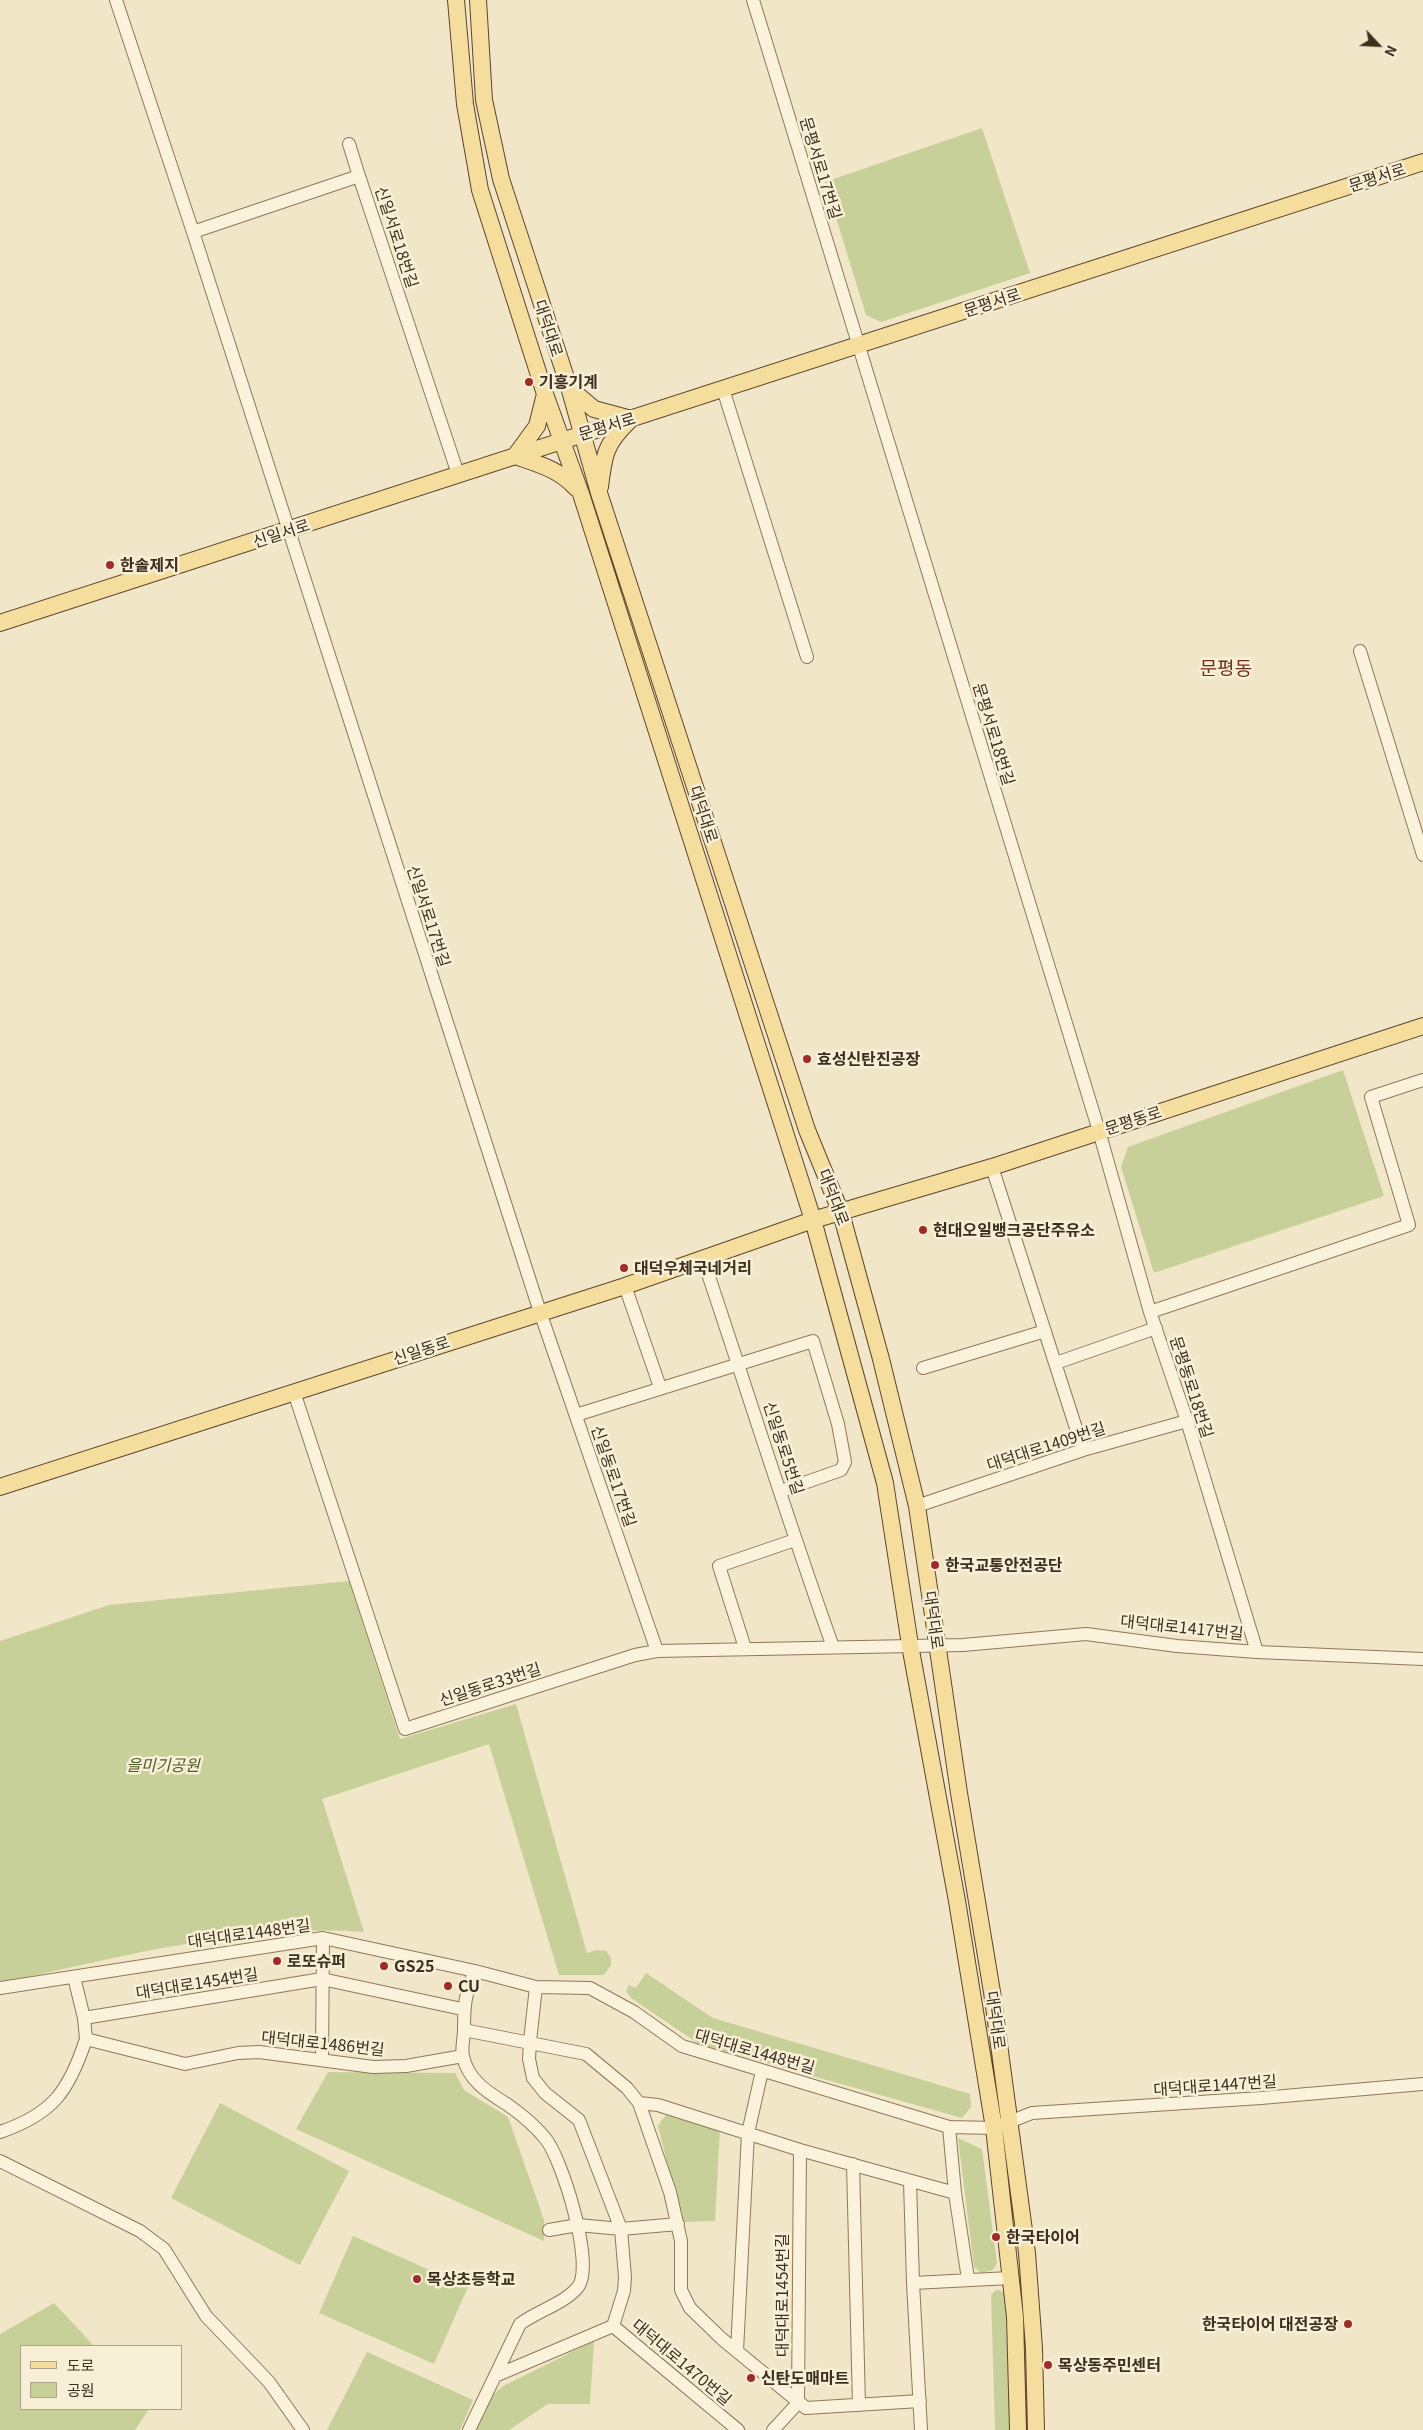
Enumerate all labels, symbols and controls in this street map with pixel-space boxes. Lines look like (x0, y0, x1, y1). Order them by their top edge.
north arrow (1353, 20, 1403, 70)
text: N (1380, 42, 1403, 60)
street label: 문평서로17번길 (796, 114, 846, 222)
street label: 문평서로 (1346, 159, 1408, 195)
street label: 신일서로18번길 (371, 184, 423, 290)
street label: 문평서로 (961, 284, 1023, 320)
street label: 대덕대로 (531, 297, 567, 359)
place label: 기흥기계 (539, 372, 598, 392)
marker: 기흥기계 (523, 376, 535, 388)
street label: 문평서로 (576, 408, 638, 444)
street label: 신일서로 (250, 515, 312, 551)
place label: 한솔제지 (120, 555, 179, 575)
marker: 한솔제지 (104, 559, 116, 571)
district label: 문평동 (1200, 657, 1252, 679)
street label: 문평서로18번길 (969, 680, 1019, 788)
street label: 대덕대로 (686, 783, 722, 845)
street label: 신일서로17번길 (403, 863, 455, 969)
place label: 효성신탄진공장 (817, 1049, 920, 1069)
marker: 효성신탄진공장 (801, 1053, 813, 1065)
street label: 문평동로 (1102, 1102, 1164, 1138)
street label: 대덕대로 (814, 1166, 854, 1228)
place label: 현대오일뱅크공단주유소 (933, 1220, 1095, 1240)
marker: 현대오일뱅크공단주유소 (917, 1224, 929, 1236)
place label: 대덕우체국네거리 (634, 1258, 752, 1278)
marker: 대덕우체국네거리 (618, 1262, 630, 1274)
street label: 신일동로 (390, 1332, 452, 1368)
street label: 문평동로18번길 (1166, 1334, 1218, 1440)
street label: 신일동로5번길 (760, 1399, 808, 1497)
street label: 대덕대로1409번길 (984, 1418, 1108, 1474)
street label: 신일동로17번길 (588, 1423, 640, 1529)
place label: 한국교통안전공단 (945, 1555, 1063, 1575)
marker: 한국교통안전공단 (929, 1559, 941, 1571)
street label: 대덕대로 (920, 1590, 948, 1650)
street label: 대덕대로1417번길 (1119, 1611, 1245, 1643)
street label: 신일동로33번길 (437, 1658, 543, 1710)
park label: 을미기공원 (126, 1755, 200, 1775)
street label: 대덕대로1448번길 (186, 1915, 312, 1951)
place label: 로또슈퍼 (287, 1951, 346, 1971)
marker: 로또슈퍼 (271, 1955, 283, 1967)
place label: GS25 (394, 1956, 434, 1976)
marker: GS25 (378, 1960, 390, 1972)
street label: 대덕대로1454번길 (134, 1964, 260, 2002)
place label: CU (458, 1976, 480, 1996)
marker: CU (442, 1980, 454, 1992)
street label: 대덕대로 (982, 1990, 1010, 2050)
street label: 대덕대로1448번길 (693, 2025, 817, 2077)
street label: 대덕대로1486번길 (260, 2027, 386, 2059)
street label: 대덕대로1447번길 (1153, 2071, 1277, 2099)
place label: 한국타이어 (1006, 2227, 1080, 2247)
marker: 한국타이어 (990, 2231, 1002, 2243)
street label: 대덕대로1454번길 (772, 2233, 792, 2357)
place label: 목상초등학교 (427, 2269, 515, 2289)
marker: 목상초등학교 (411, 2273, 423, 2285)
place label: 한국타이어 대전공장 (1202, 2314, 1338, 2334)
street label: 대덕대로1470번길 (628, 2315, 736, 2409)
marker: 한국타이어 대전공장 (1342, 2318, 1354, 2330)
legend (20, 2345, 182, 2410)
text: 도로 (67, 2354, 95, 2375)
place label: 목상동주민센터 (1058, 2355, 1161, 2375)
marker: 목상동주민센터 (1042, 2359, 1054, 2371)
place label: 신탄도매마트 (761, 2368, 849, 2388)
marker: 신탄도매마트 (745, 2372, 757, 2384)
text: 공원 (67, 2379, 95, 2400)

